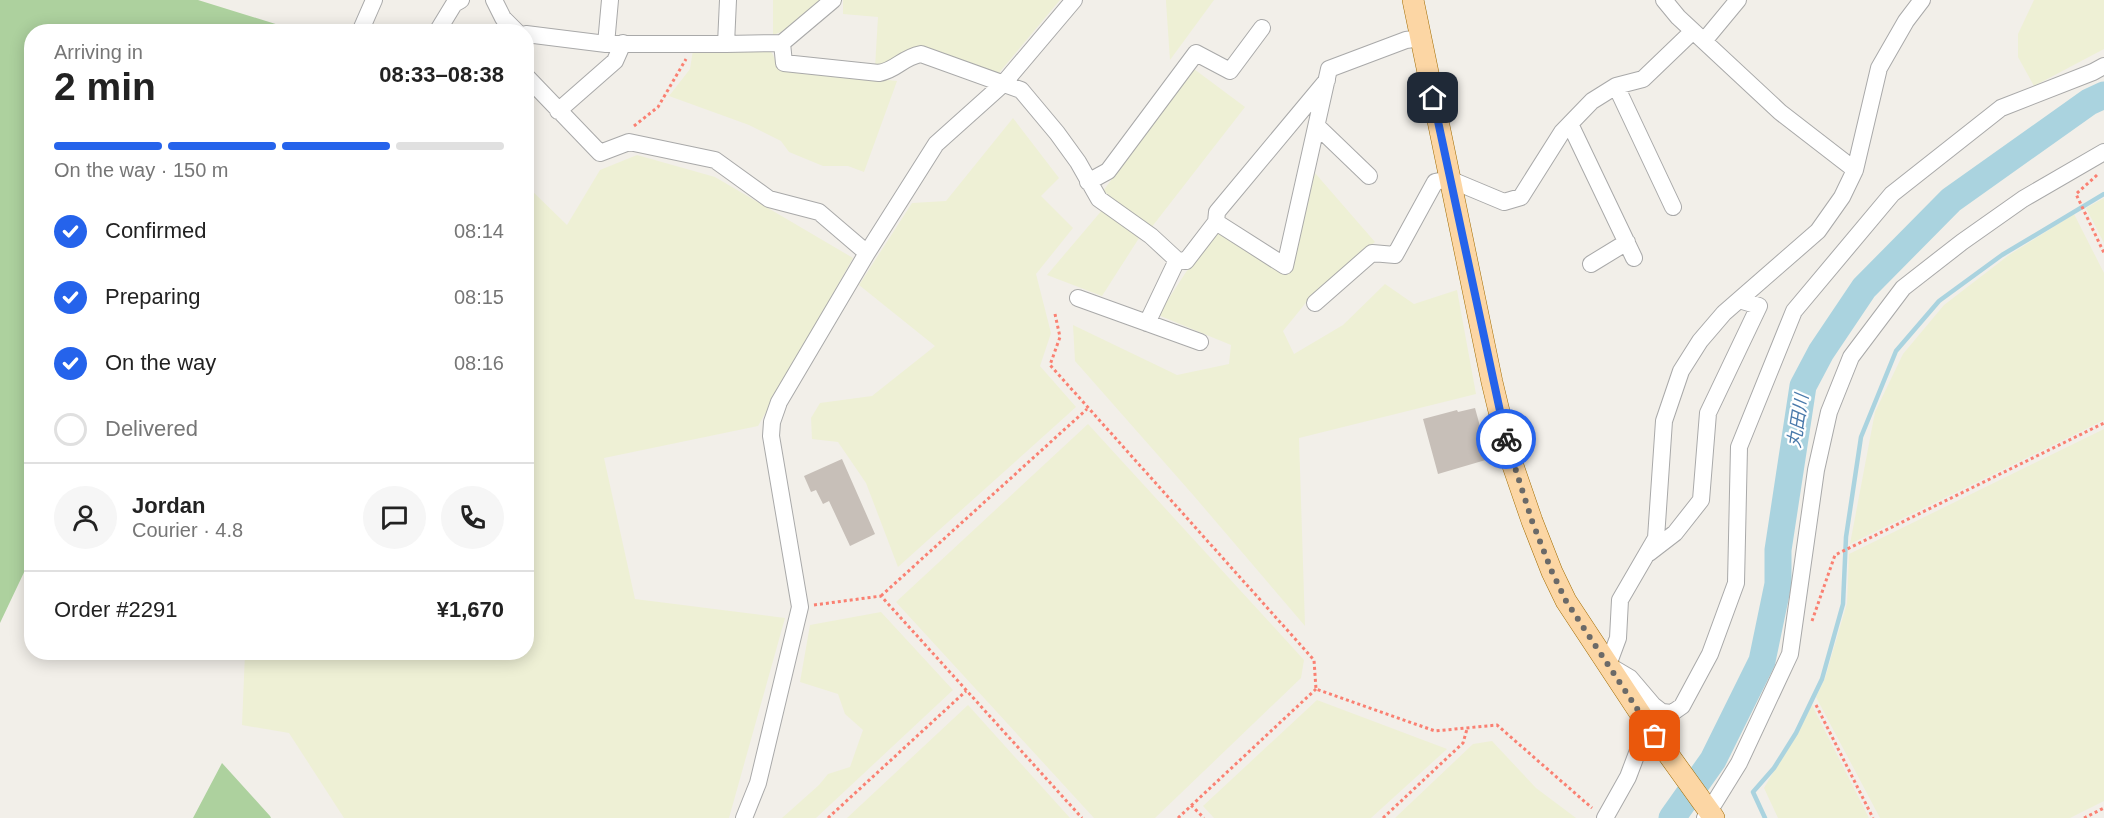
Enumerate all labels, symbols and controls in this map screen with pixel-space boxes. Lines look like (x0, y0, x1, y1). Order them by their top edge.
text: Arriving in (54, 41, 143, 63)
text: 08:33–08:38 (379, 62, 504, 87)
text: 2 min (54, 65, 156, 108)
pin (1407, 72, 1458, 123)
icon: home (1416, 81, 1449, 114)
text: On the way · 150 m (54, 159, 229, 181)
icon: check (54, 215, 87, 248)
text: Confirmed (105, 218, 206, 243)
text: 08:14 (454, 220, 504, 242)
icon: check (54, 281, 87, 314)
text: Preparing (105, 284, 200, 309)
text: 08:15 (454, 286, 504, 308)
icon: check (54, 347, 87, 380)
text: On the way (105, 350, 216, 375)
text: 08:16 (454, 352, 504, 374)
water label: 丸田川 (1784, 391, 1812, 449)
courier (1476, 409, 1536, 469)
text: Delivered (105, 416, 198, 441)
icon: bike (1490, 423, 1523, 456)
button: person (54, 486, 117, 549)
button: chat (363, 486, 426, 549)
button: phone (441, 486, 504, 549)
text: Jordan (132, 493, 205, 518)
text: Courier · 4.8 (132, 519, 243, 541)
text: Order #2291 (54, 597, 178, 622)
text: ¥1,670 (437, 597, 504, 622)
pin (1629, 710, 1680, 761)
icon: bag (1638, 719, 1671, 752)

